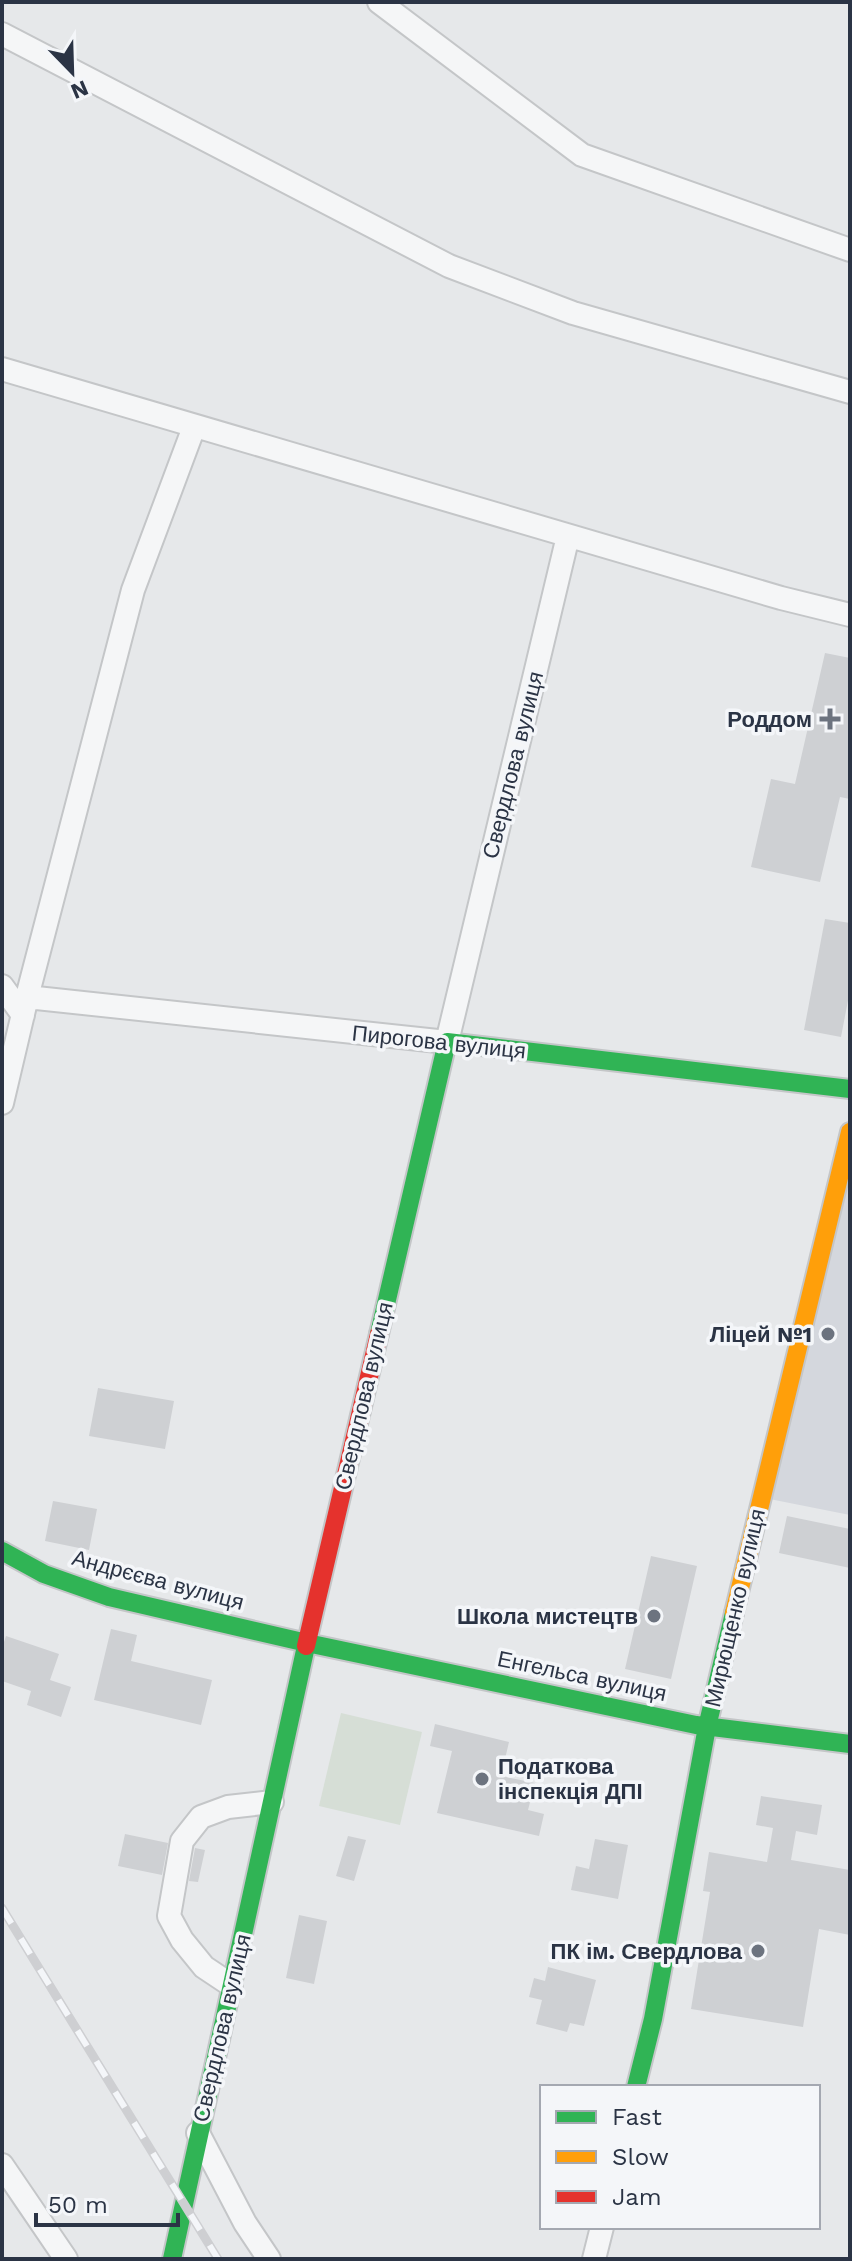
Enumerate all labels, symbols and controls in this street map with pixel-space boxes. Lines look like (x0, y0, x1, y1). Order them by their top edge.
north arrow (32, 32, 112, 112)
text: N (67, 75, 92, 105)
street label: Свердлова вулиця (478, 669, 548, 861)
place label: Роддом (727, 707, 812, 732)
marker: Роддом (819, 708, 841, 730)
street label: Пирогова вулиця (351, 1020, 527, 1064)
street label: Свердлова вулиця (330, 1300, 398, 1492)
place label: Ліцей №1 (710, 1322, 812, 1347)
marker: Ліцей №1 (819, 1325, 837, 1343)
street label: Мирющенко вулиця (700, 1507, 770, 1709)
street label: Андрєєва вулиця (69, 1545, 247, 1615)
place label: Школа мистецтв (457, 1604, 638, 1629)
marker: Школа мистецтв (645, 1607, 663, 1625)
street label: Енгельса вулиця (495, 1646, 669, 1706)
place label: Податкова інспекція ДПІ (498, 1754, 643, 1804)
marker: Податкова інспекція ДПІ (473, 1770, 491, 1788)
street label: Свердлова вулиця (188, 1932, 256, 2124)
place label: ПК ім. Свердлова (551, 1939, 743, 1964)
marker: ПК ім. Свердлова (749, 1942, 767, 1960)
legend (540, 2085, 820, 2229)
text: Fast (612, 2103, 662, 2131)
text: Slow (612, 2143, 669, 2171)
scale bar (36, 2177, 178, 2227)
text: Jam (612, 2183, 662, 2211)
text: 50 m (48, 2191, 108, 2219)

